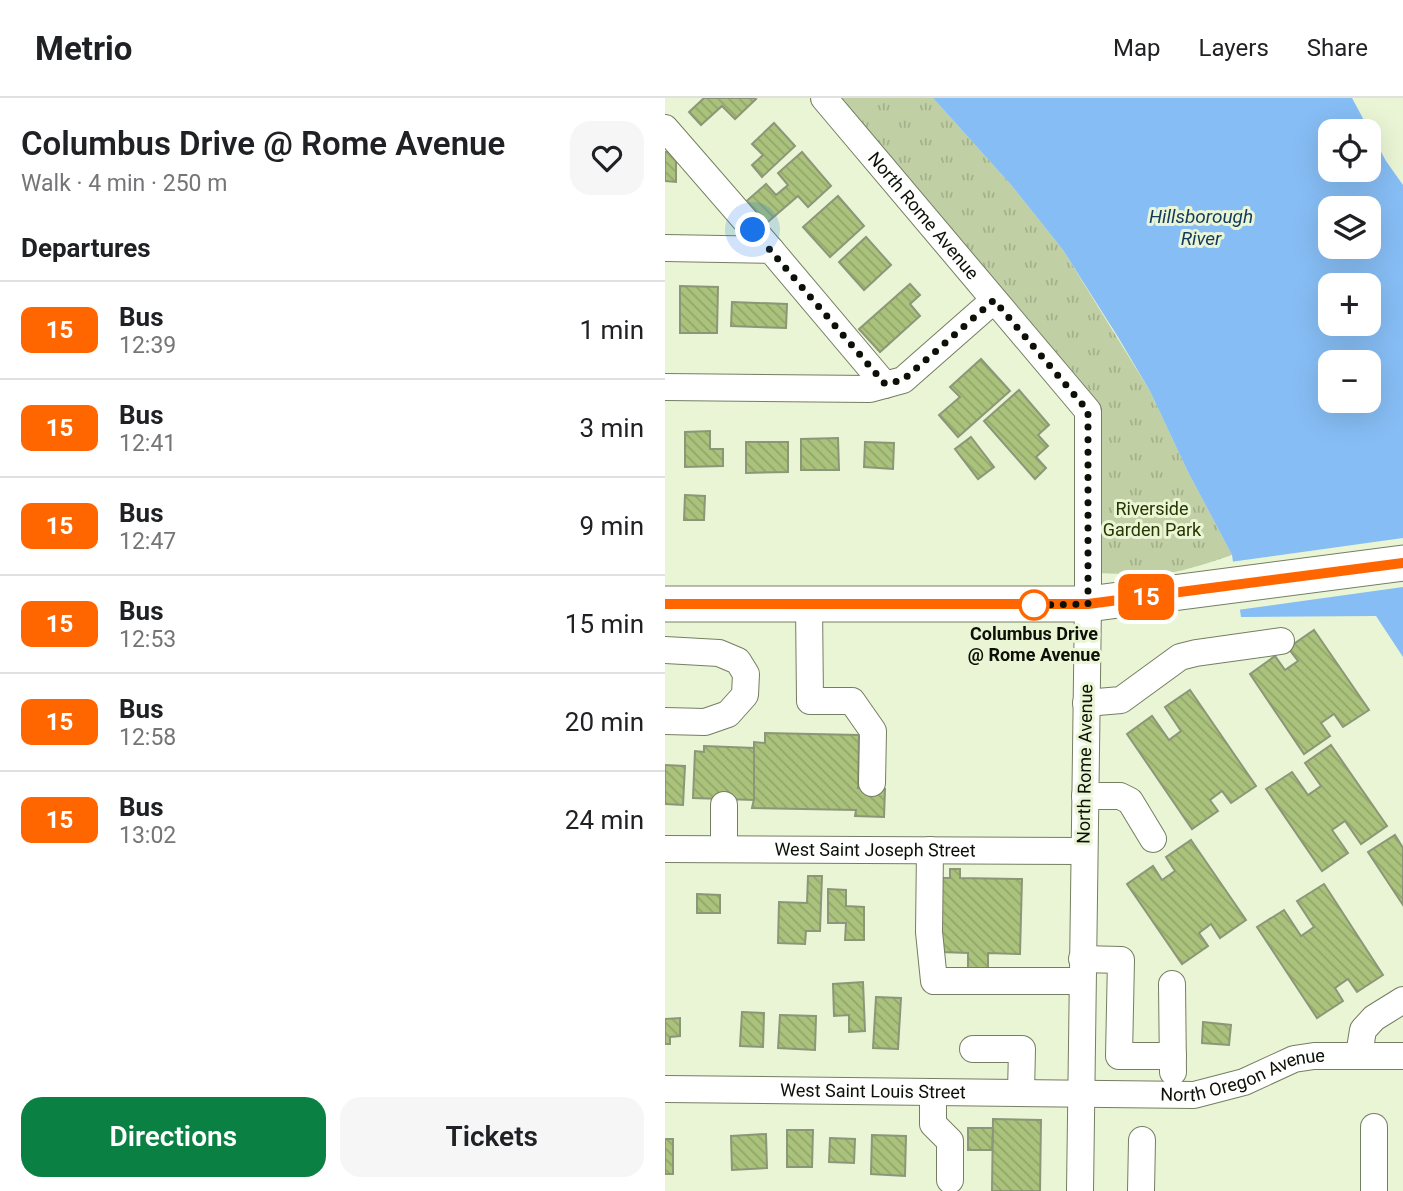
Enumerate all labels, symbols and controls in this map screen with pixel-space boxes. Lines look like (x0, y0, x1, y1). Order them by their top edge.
text: Metrio (35, 29, 132, 68)
text: Map (1113, 34, 1161, 62)
text: Layers (1199, 34, 1269, 62)
text: Share (1307, 34, 1368, 62)
map controls (1318, 119, 1381, 413)
button: locate (1318, 119, 1381, 182)
button: heart (570, 121, 644, 195)
text: Columbus Drive @ Rome Avenue (21, 124, 505, 163)
street label: North Rome Avenue (864, 147, 983, 283)
text: Walk · 4 min · 250 m (21, 170, 227, 197)
button: layers (1318, 196, 1381, 259)
water label: Hillsborough River (1149, 205, 1253, 250)
your location (735, 212, 770, 247)
text: Departures (21, 233, 151, 263)
button: + (1318, 273, 1381, 336)
text: Bus (119, 302, 164, 332)
text: 1 min (579, 315, 644, 345)
text: 15 (46, 316, 73, 344)
text: 12:39 (119, 332, 176, 359)
button: − (1318, 350, 1381, 413)
text: Bus (119, 400, 164, 430)
text: 3 min (579, 413, 644, 443)
text: 15 (46, 414, 73, 442)
text: 12:41 (119, 430, 176, 457)
text: Bus (119, 498, 164, 528)
park label: Riverside Garden Park (1103, 498, 1202, 540)
text: 9 min (579, 511, 644, 541)
text: 15 (46, 512, 73, 540)
text: 12:47 (119, 528, 176, 555)
line badge: 15 (1114, 574, 1177, 620)
text: 15 (1132, 583, 1160, 611)
marker: Columbus Drive @ Rome Avenue (1019, 590, 1049, 620)
text: Bus (119, 596, 164, 626)
text: 15 min (565, 609, 644, 639)
text: 15 (46, 610, 73, 638)
place label: Columbus Drive @ Rome Avenue (968, 623, 1100, 665)
text: 12:53 (119, 626, 176, 653)
street label: North Rome Avenue (1073, 684, 1096, 844)
text: Bus (119, 694, 164, 724)
text: 20 min (565, 707, 644, 737)
text: 15 (46, 708, 73, 736)
text: 12:58 (119, 724, 176, 751)
text: Bus (119, 792, 164, 822)
text: 24 min (565, 805, 644, 835)
text: 15 (46, 806, 73, 834)
text: 13:02 (119, 822, 176, 849)
street label: West Saint Joseph Street (774, 839, 976, 860)
street label: North Oregon Avenue (1160, 1045, 1325, 1105)
street label: West Saint Louis Street (780, 1079, 966, 1102)
button: Directions (21, 1097, 326, 1177)
button: Tickets (340, 1097, 644, 1177)

